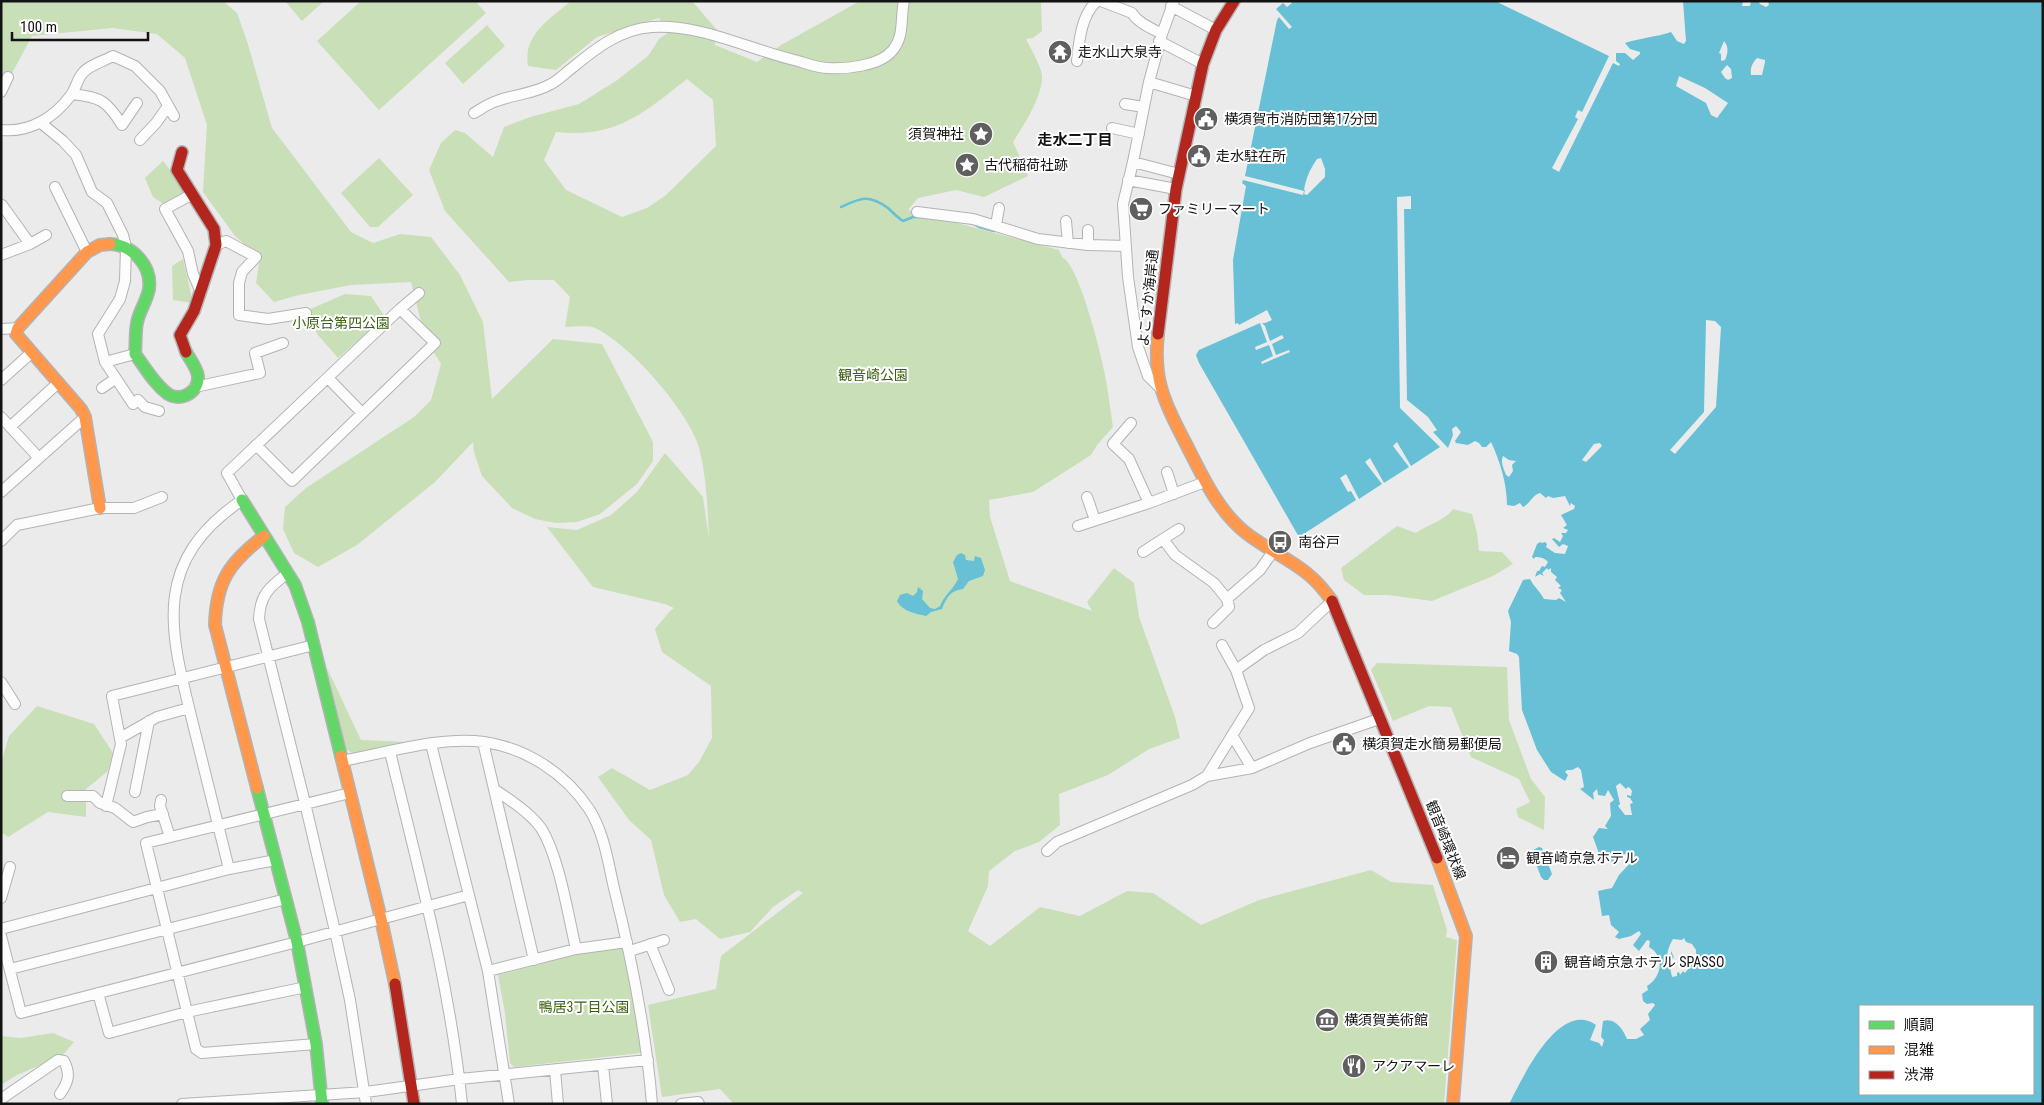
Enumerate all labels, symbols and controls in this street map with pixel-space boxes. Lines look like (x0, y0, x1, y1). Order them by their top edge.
scale bar (12, 10, 149, 42)
text: 100 m (20, 18, 57, 36)
temple icon: 走水山大泉寺 (1047, 39, 1073, 65)
place label: 走水山大泉寺 (1078, 44, 1162, 60)
public building icon: 横須賀市消防団第17分団 (1193, 106, 1219, 132)
place label: 横須賀市消防団第17分団 (1224, 111, 1378, 127)
place icon: 須賀神社 (968, 121, 994, 147)
place label: 須賀神社 (908, 126, 964, 142)
district label: 走水二丁目 (1037, 131, 1113, 149)
public building icon: 走水駐在所 (1186, 143, 1212, 169)
place label: 走水駐在所 (1216, 148, 1286, 164)
place icon: 古代稲荷社跡 (954, 152, 980, 178)
place label: 古代稲荷社跡 (984, 157, 1068, 173)
supermarket icon: ファミリーマート (1128, 196, 1154, 222)
place label: ファミリーマート (1158, 201, 1270, 217)
street label: よこすか海岸通 (1135, 249, 1161, 347)
park label: 小原台第四公園 (292, 315, 390, 331)
park label: 観音崎公園 (838, 367, 908, 383)
bus stop icon: 南谷戸 (1267, 529, 1293, 555)
place label: 南谷戸 (1298, 534, 1340, 550)
public building icon: 横須賀走水簡易郵便局 (1331, 731, 1357, 757)
place label: 横須賀走水簡易郵便局 (1362, 736, 1502, 752)
street label: 観音崎環状線 (1423, 798, 1469, 882)
hotel icon: 観音崎京急ホテル (1495, 845, 1521, 871)
place label: 観音崎京急ホテル (1526, 850, 1638, 866)
building icon: 観音崎京急ホテル SPASSO (1533, 949, 1559, 975)
place label: 観音崎京急ホテル SPASSO (1564, 954, 1724, 970)
park label: 鴨居3丁目公園 (539, 999, 629, 1015)
legend (1859, 1005, 2034, 1095)
museum icon: 横須賀美術館 (1314, 1007, 1340, 1033)
place label: 横須賀美術館 (1344, 1012, 1428, 1028)
text: 順調 (1904, 1016, 1934, 1034)
text: 混雑 (1904, 1041, 1934, 1059)
restaurant icon: アクアマーレ (1341, 1053, 1367, 1079)
place label: アクアマーレ (1372, 1058, 1455, 1074)
text: 渋滞 (1904, 1066, 1934, 1084)

